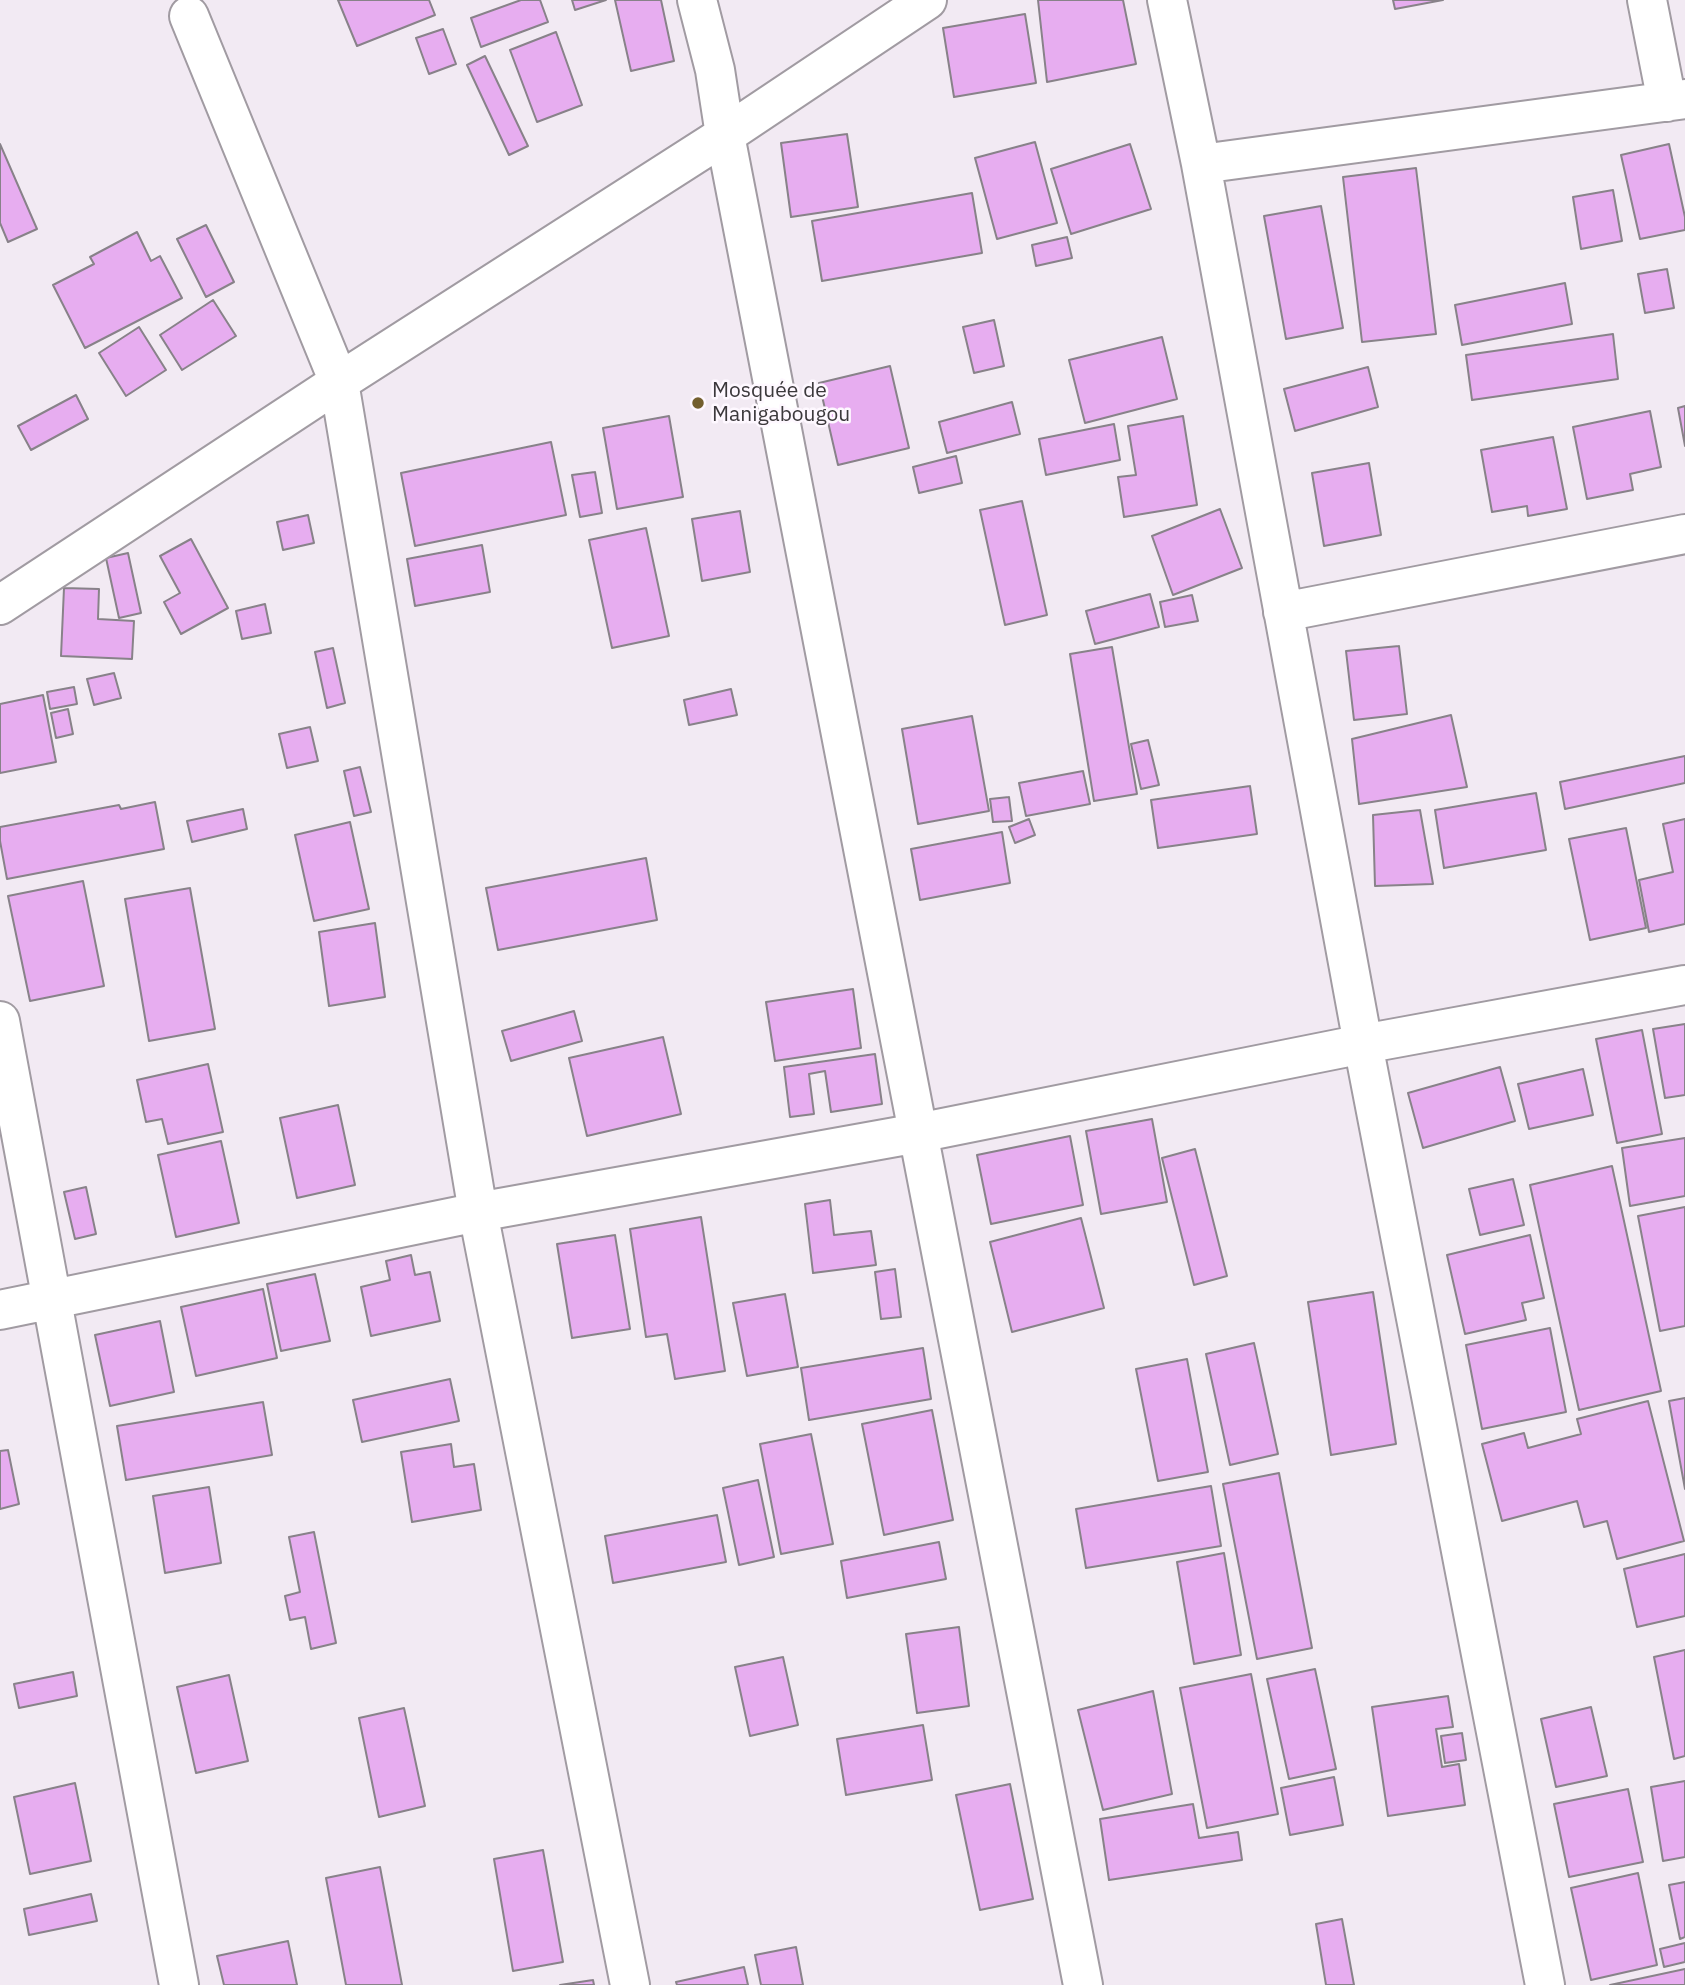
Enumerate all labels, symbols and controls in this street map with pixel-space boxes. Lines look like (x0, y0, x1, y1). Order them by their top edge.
place label: Mosquée de Manigabougou (712, 378, 850, 428)
marker: Mosquée de Manigabougou (690, 395, 706, 411)

